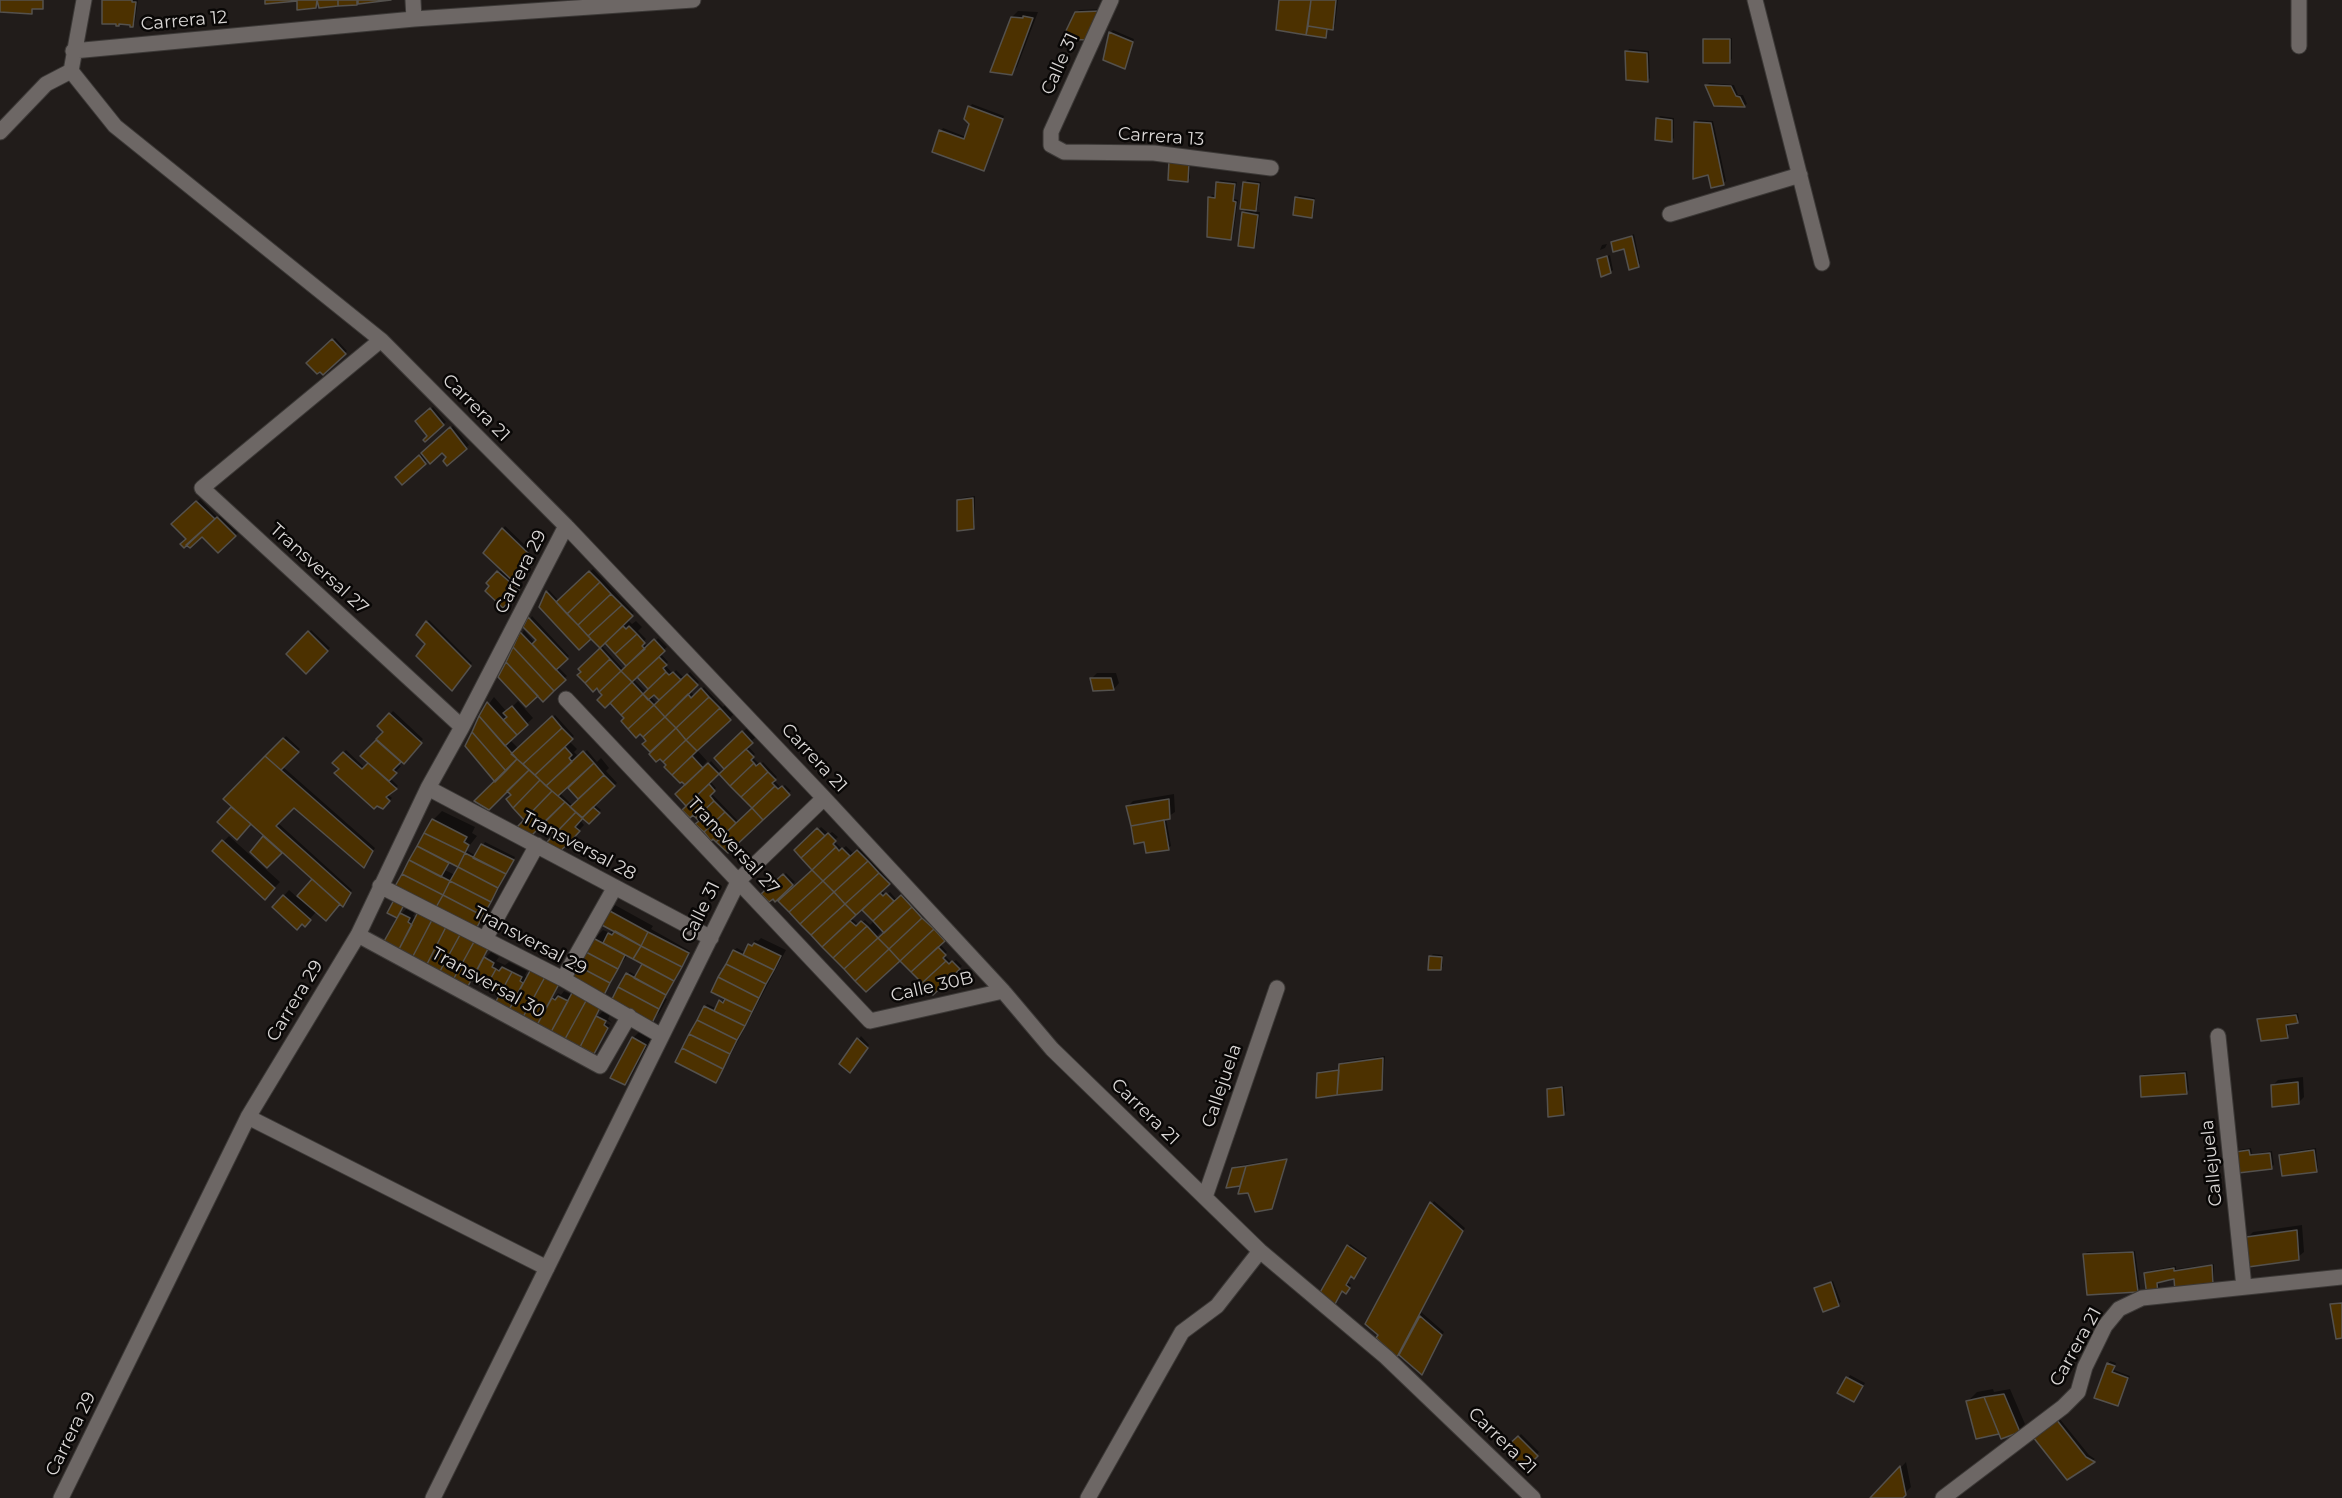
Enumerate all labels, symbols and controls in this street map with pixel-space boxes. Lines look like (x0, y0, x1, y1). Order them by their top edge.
street label: Carrera 12 (140, 6, 228, 36)
street label: Calle 31 (1037, 30, 1083, 98)
street label: Carrera 13 (1117, 123, 1205, 151)
street label: Carrera 21 (438, 370, 514, 446)
street label: Transversal 27 (265, 519, 373, 619)
street label: Carrera 29 (491, 526, 551, 618)
street label: Carrera 21 (777, 719, 851, 797)
street label: Transversal 27 (682, 793, 784, 899)
street label: Transversal 28 (518, 807, 640, 885)
street label: Calle 31 (677, 878, 725, 946)
street label: Transversal 29 (469, 902, 591, 980)
street label: Transversal 30 (427, 943, 549, 1023)
street label: Carrera 29 (262, 956, 328, 1046)
street label: Calle 30B (889, 967, 975, 1007)
street label: Callejuela (1198, 1041, 1246, 1131)
street label: Carrera 21 (1106, 1074, 1184, 1150)
street label: Callejuela (2197, 1119, 2227, 1207)
street label: Carrera 21 (2046, 1304, 2106, 1390)
street label: Carrera 29 (41, 1388, 101, 1480)
street label: Carrera 21 (1463, 1403, 1541, 1479)

